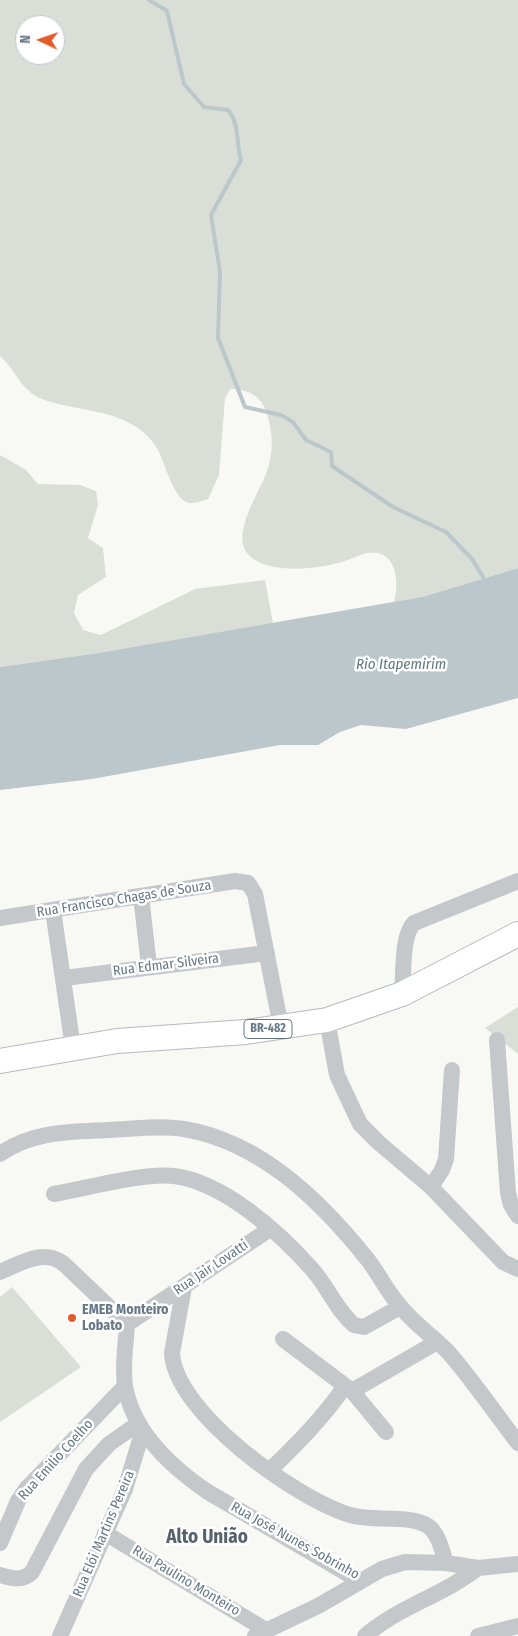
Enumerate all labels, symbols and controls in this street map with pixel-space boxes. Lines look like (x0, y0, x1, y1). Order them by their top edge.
north arrow (15, 15, 65, 65)
text: N (17, 35, 34, 44)
water label: Rio Itapemirim (356, 656, 446, 674)
street label: Rua Francisco Chagas de Souza (36, 877, 212, 921)
street label: Rua Edmar Silveira (112, 950, 220, 980)
road number: BR-482 (244, 1020, 292, 1038)
street label: Rua Jair Lovatti (171, 1237, 251, 1299)
place label: EMEB Monteiro Lobato (82, 1302, 169, 1334)
marker: EMEB Monteiro Lobato (66, 1312, 78, 1324)
street label: Rua Emilio Coelho (15, 1416, 97, 1504)
street label: Rua Elói Martins Pereira (70, 1468, 138, 1600)
street label: Rua José Nunes Sobrinho (228, 1499, 362, 1583)
district label: Alto União (166, 1527, 248, 1549)
street label: Rua Paulino Monteiro (129, 1542, 243, 1620)

